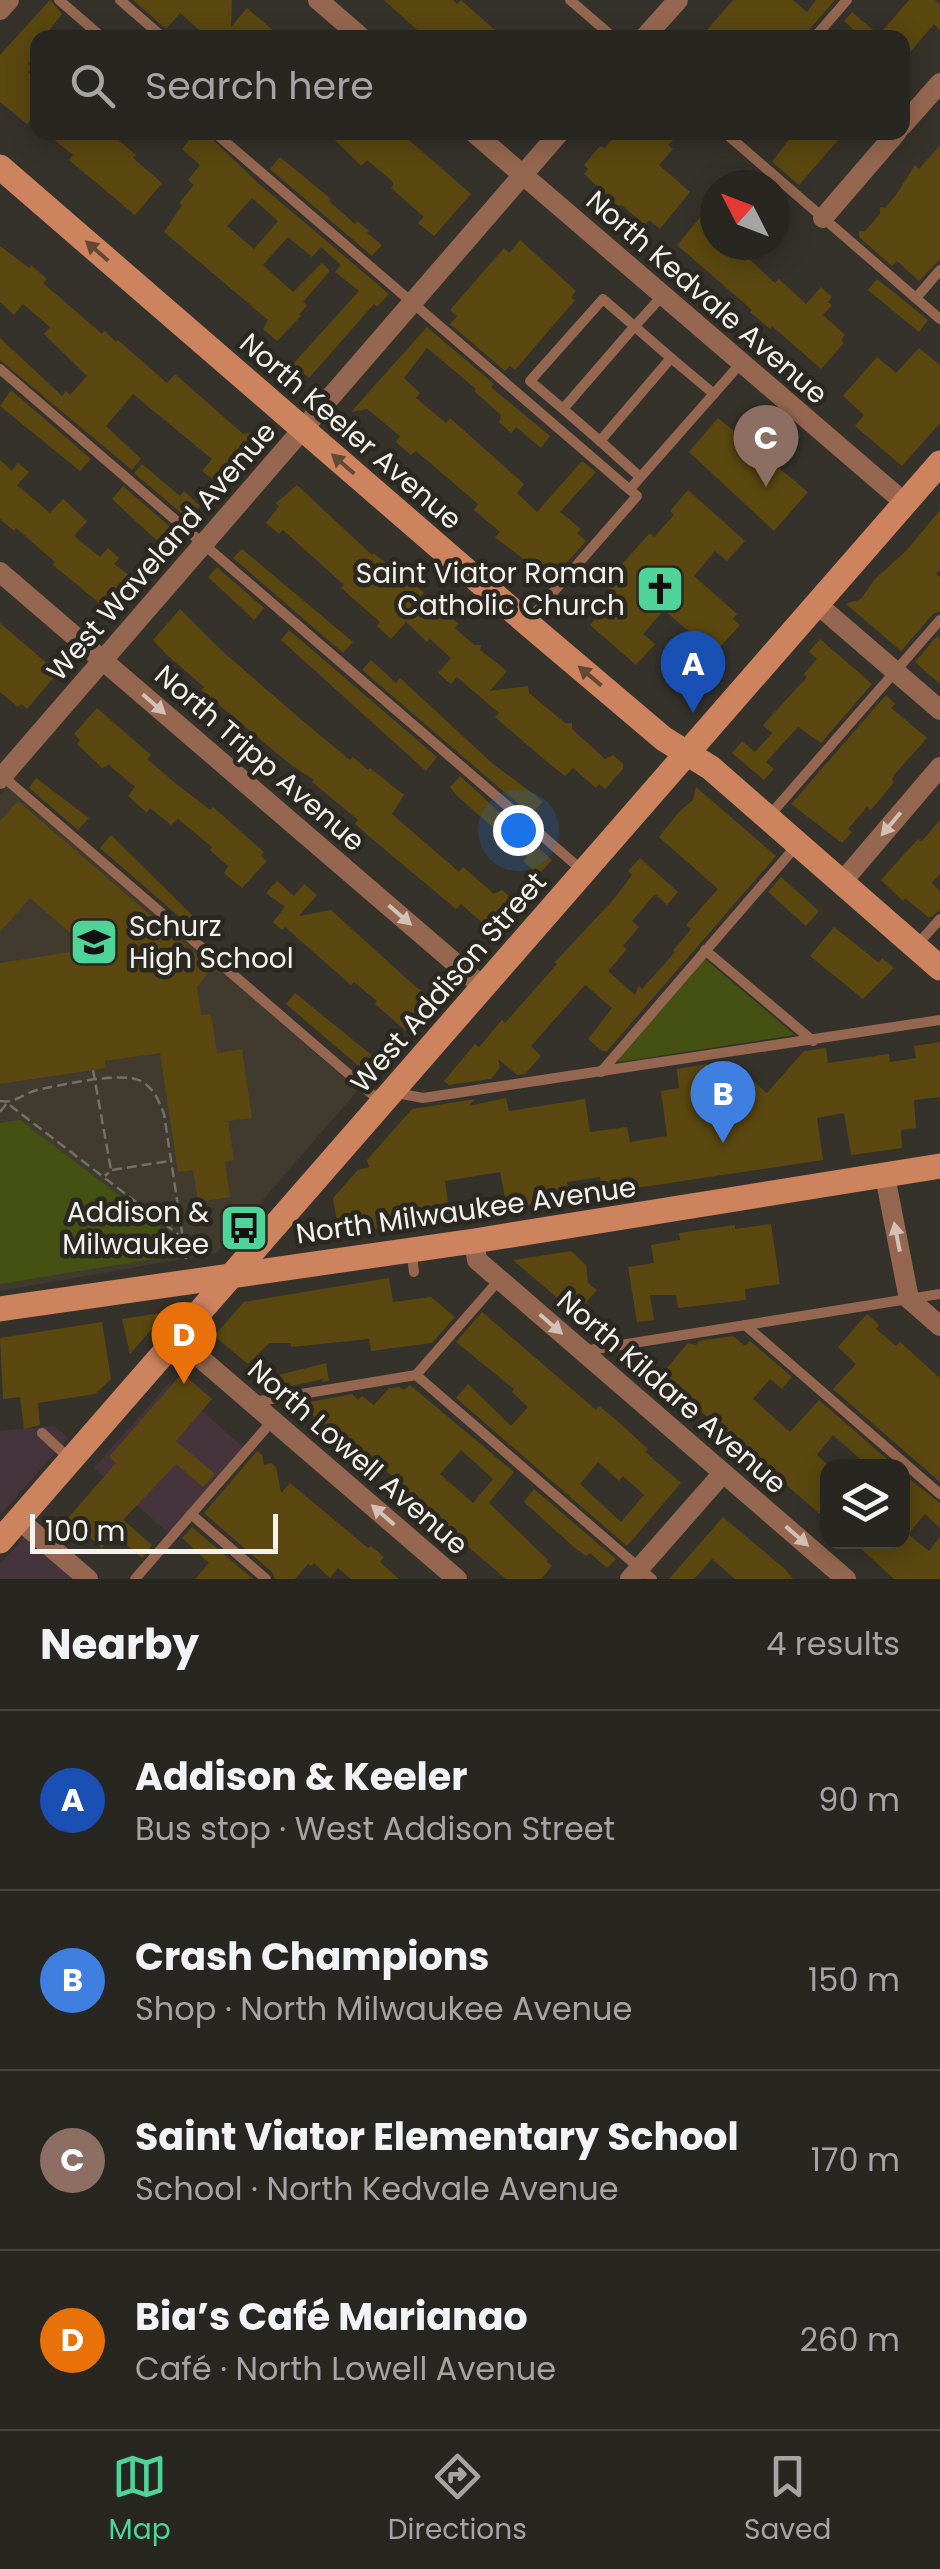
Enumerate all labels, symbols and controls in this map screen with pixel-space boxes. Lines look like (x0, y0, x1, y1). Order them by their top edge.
search box (30, 30, 910, 140)
icon: search (65, 58, 120, 113)
text: Search here (145, 59, 374, 112)
north arrow (700, 170, 790, 260)
street label: North Kedvale Avenue (578, 182, 836, 413)
one-way arrow (85, 241, 110, 263)
street label: North Keeler Avenue (231, 324, 470, 539)
pin: C (734, 404, 798, 487)
street label: West Waveland Avenue (38, 413, 285, 689)
one-way arrow (331, 453, 356, 475)
place label: Saint Viator Roman Catholic Church (356, 554, 625, 625)
church icon: Saint Viator Roman Catholic Church (634, 563, 686, 615)
pin: A (660, 630, 726, 713)
street label: North Tripp Avenue (146, 656, 373, 861)
one-way arrow (577, 665, 602, 687)
one-way arrow (141, 692, 166, 714)
your location (493, 805, 544, 856)
one-way arrow (880, 812, 902, 837)
street label: West Addison Street (342, 864, 555, 1101)
one-way arrow (388, 904, 413, 926)
place label: Schurz High School (129, 907, 294, 978)
school or university icon: Schurz High School (68, 916, 120, 968)
pin: B (690, 1060, 756, 1143)
street label: North Milwaukee Avenue (293, 1167, 639, 1254)
place label: Addison & Milwaukee (62, 1193, 209, 1264)
bus stop icon: Addison & Milwaukee (218, 1202, 270, 1254)
one-way arrow (889, 1221, 904, 1253)
street label: North Kildare Avenue (549, 1282, 795, 1503)
pin: D (152, 1302, 216, 1384)
one-way arrow (538, 1313, 563, 1334)
street label: North Lowell Avenue (239, 1351, 476, 1564)
map controls (820, 1459, 910, 1549)
button: layers (820, 1459, 910, 1549)
one-way arrow (371, 1505, 396, 1527)
scale bar (30, 1509, 278, 1553)
text: 100 m (45, 1512, 125, 1551)
one-way arrow (784, 1525, 809, 1547)
text: Nearby (40, 1615, 199, 1674)
text: 4 results (766, 1621, 900, 1666)
text: Addison & Keeler (135, 1750, 467, 1803)
text: A (61, 1777, 84, 1822)
text: 90 m (818, 1777, 900, 1822)
text: Bus stop · West Addison Street (135, 1806, 615, 1851)
text: Crash Champions (135, 1930, 490, 1983)
text: B (62, 1957, 83, 2002)
text: 150 m (808, 1957, 900, 2002)
text: Shop · North Milwaukee Avenue (135, 1986, 632, 2031)
text: Saint Viator Elementary School (135, 2110, 739, 2163)
text: C (60, 2137, 85, 2182)
text: 170 m (811, 2137, 900, 2182)
text: School · North Kedvale Avenue (135, 2166, 619, 2211)
text: Bia’s Café Marianao (135, 2290, 528, 2343)
text: D (61, 2317, 84, 2362)
text: 260 m (800, 2317, 900, 2362)
text: Café · North Lowell Avenue (135, 2346, 556, 2391)
tab: Map (109, 2449, 171, 2551)
tab: Directions (388, 2449, 527, 2551)
tab: Saved (744, 2449, 831, 2551)

